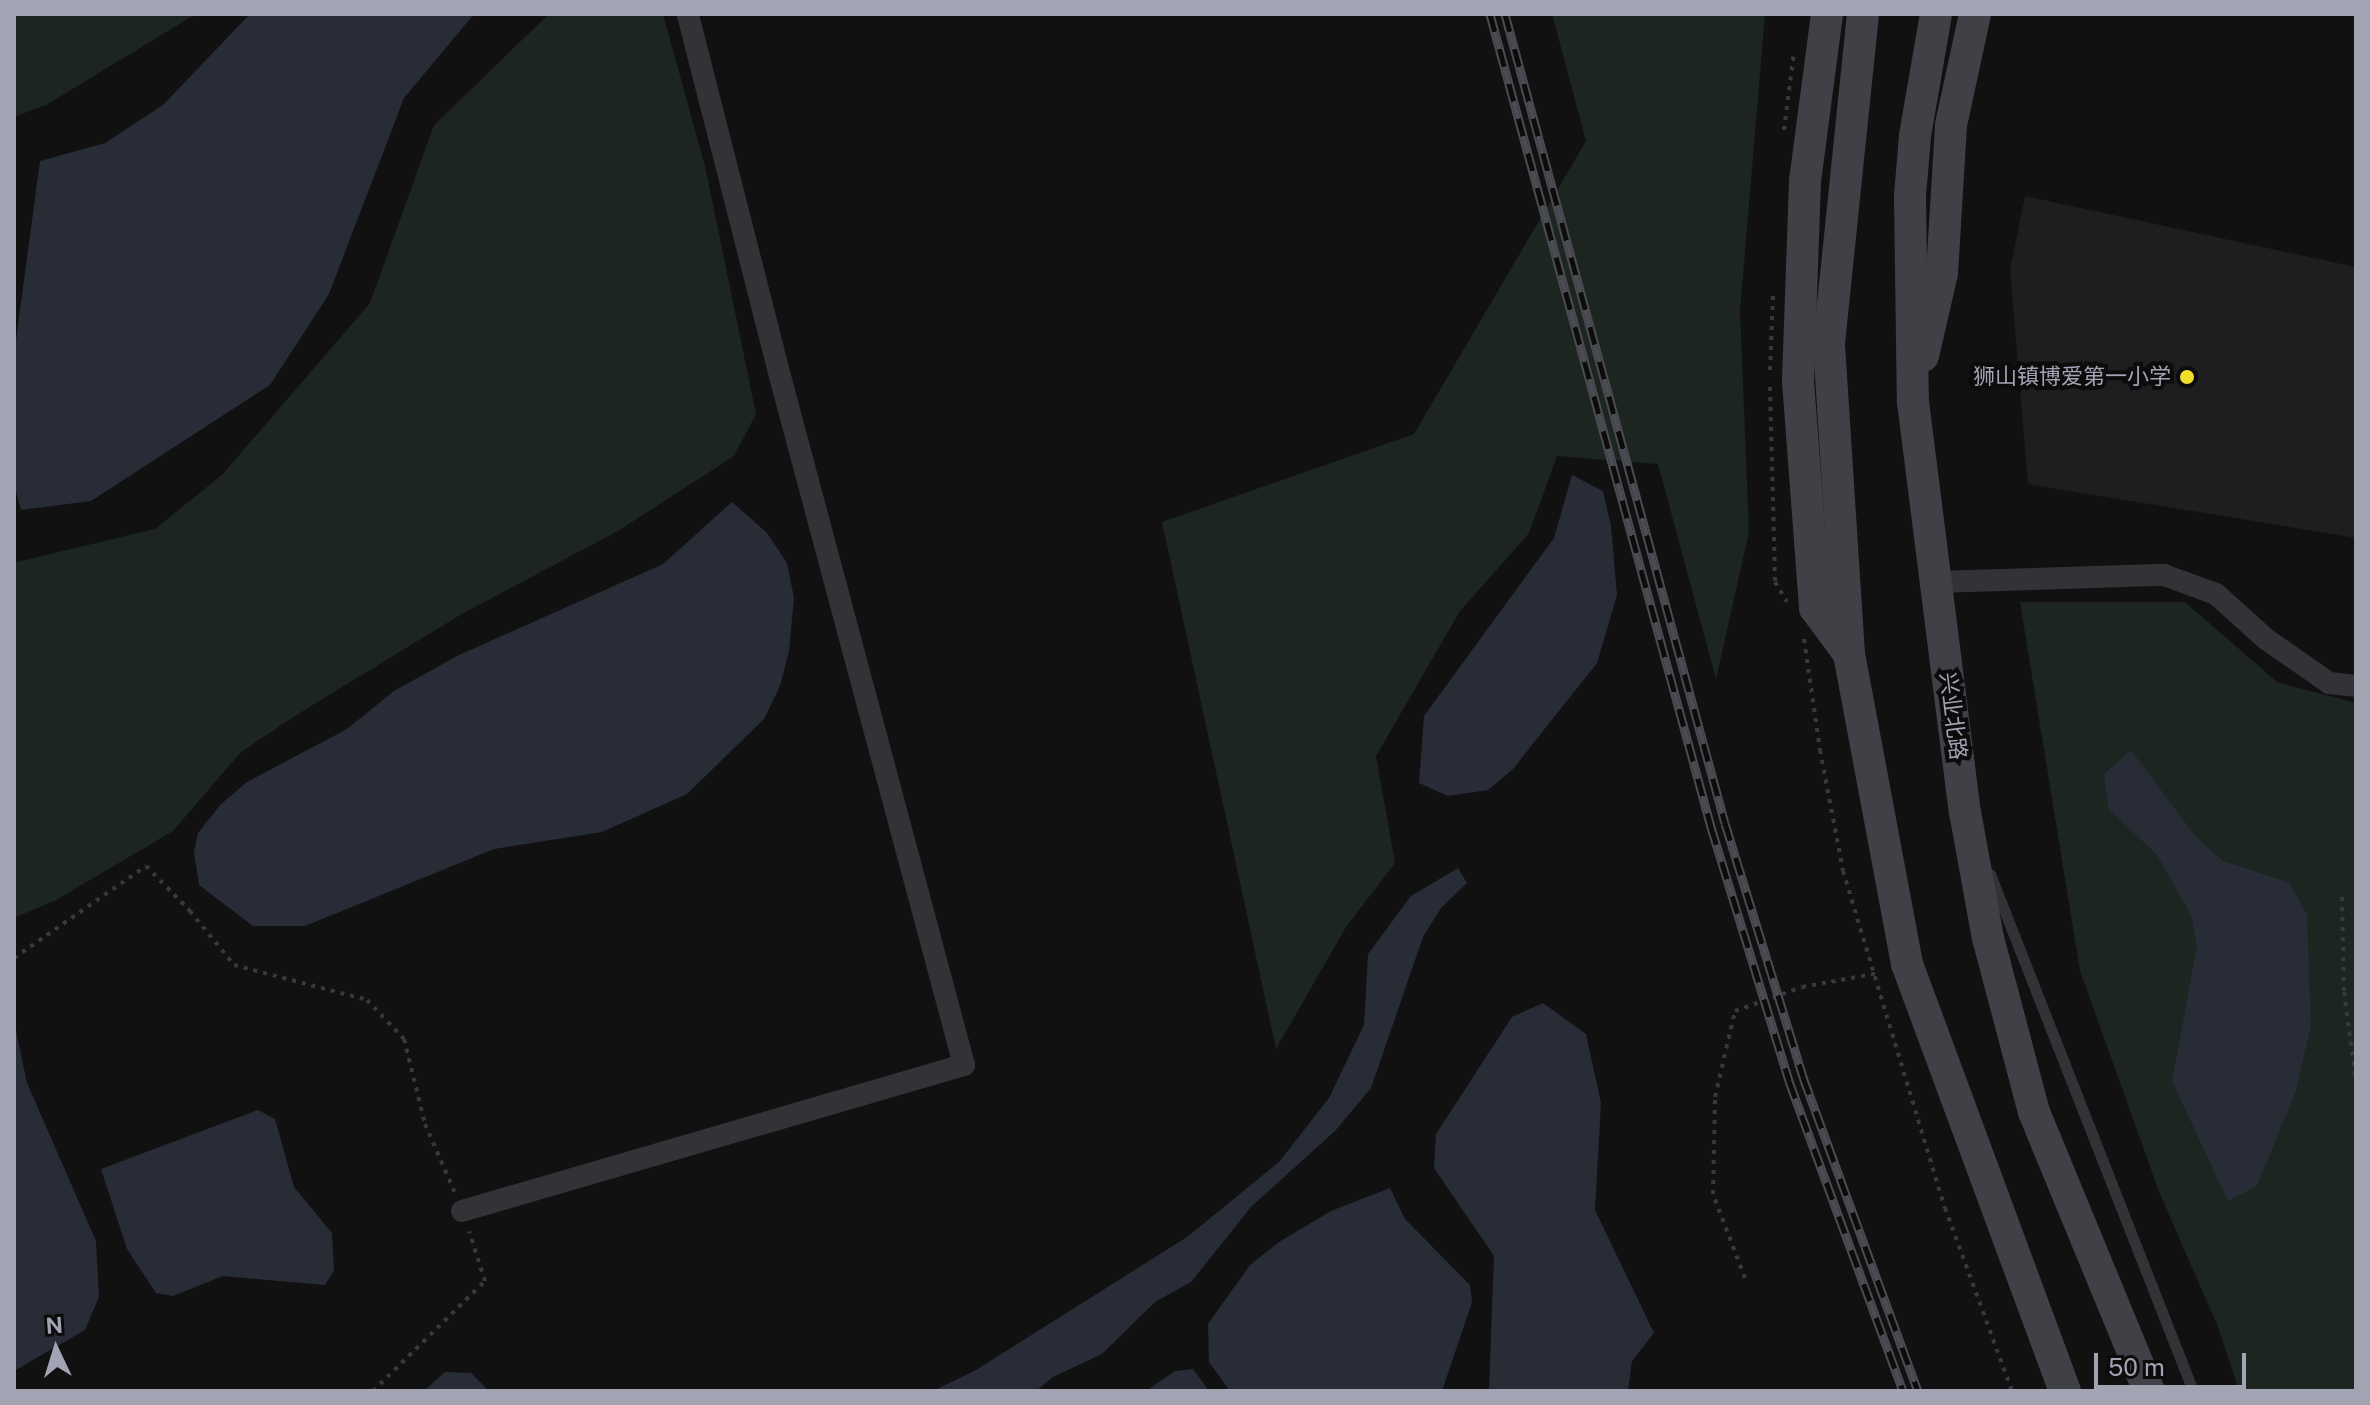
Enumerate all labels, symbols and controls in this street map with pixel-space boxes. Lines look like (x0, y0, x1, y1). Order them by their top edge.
place label: 狮山镇博爱第一小学 (1973, 364, 2171, 390)
marker: 狮山镇博爱第一小学 (2178, 368, 2196, 386)
street label: 兴业北路 (1935, 671, 1971, 761)
north arrow (16, 1309, 96, 1389)
text: N (45, 1311, 64, 1339)
scale bar (2098, 1337, 2250, 1387)
text: 50 m (2108, 1353, 2165, 1381)

